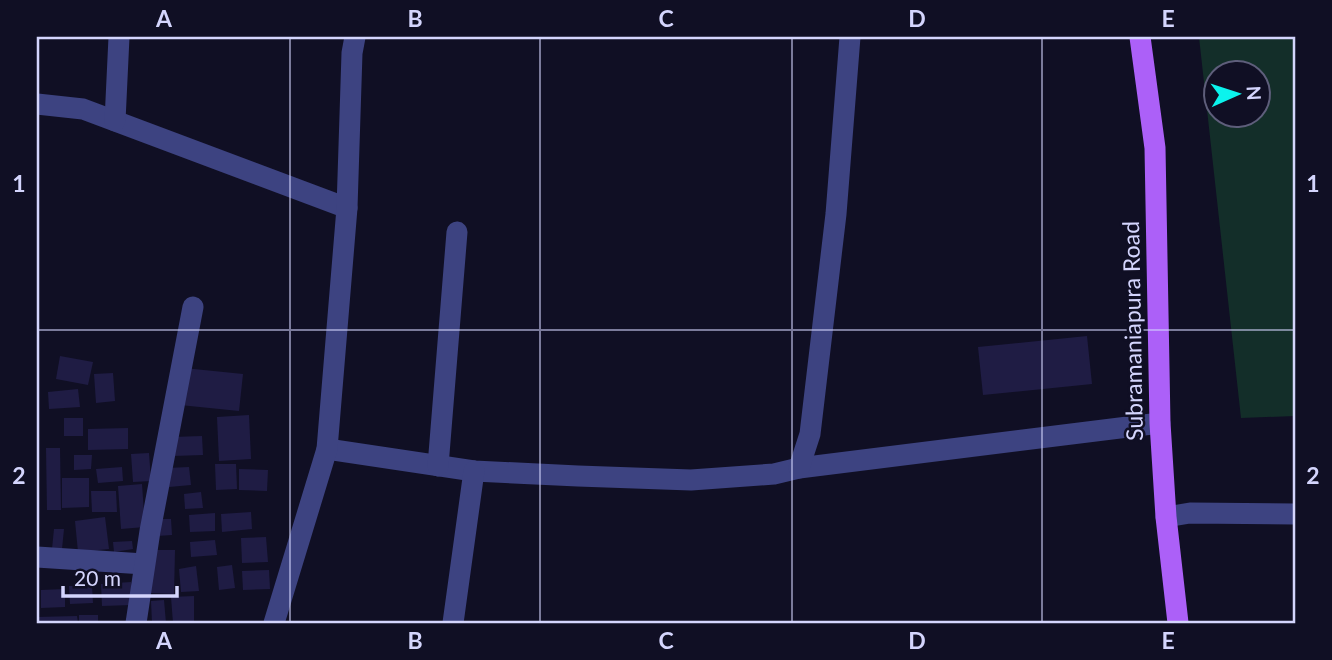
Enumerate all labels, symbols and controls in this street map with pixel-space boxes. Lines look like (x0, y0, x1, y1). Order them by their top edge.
text: A (155, 4, 173, 32)
text: B (407, 4, 423, 32)
text: C (658, 4, 674, 32)
text: D (908, 4, 926, 32)
text: E (1161, 4, 1175, 32)
north arrow (1202, 60, 1272, 130)
text: N (1243, 85, 1266, 101)
text: 1 (12, 169, 26, 197)
text: 1 (1306, 169, 1320, 197)
street label: Subramaniapura Road (1116, 221, 1148, 441)
text: 2 (12, 461, 26, 489)
text: 2 (1306, 461, 1320, 489)
scale bar (63, 555, 177, 599)
text: 20 m (74, 565, 121, 590)
text: A (155, 626, 173, 654)
text: B (407, 626, 423, 654)
text: C (658, 626, 674, 654)
text: D (908, 626, 926, 654)
text: E (1161, 626, 1175, 654)

